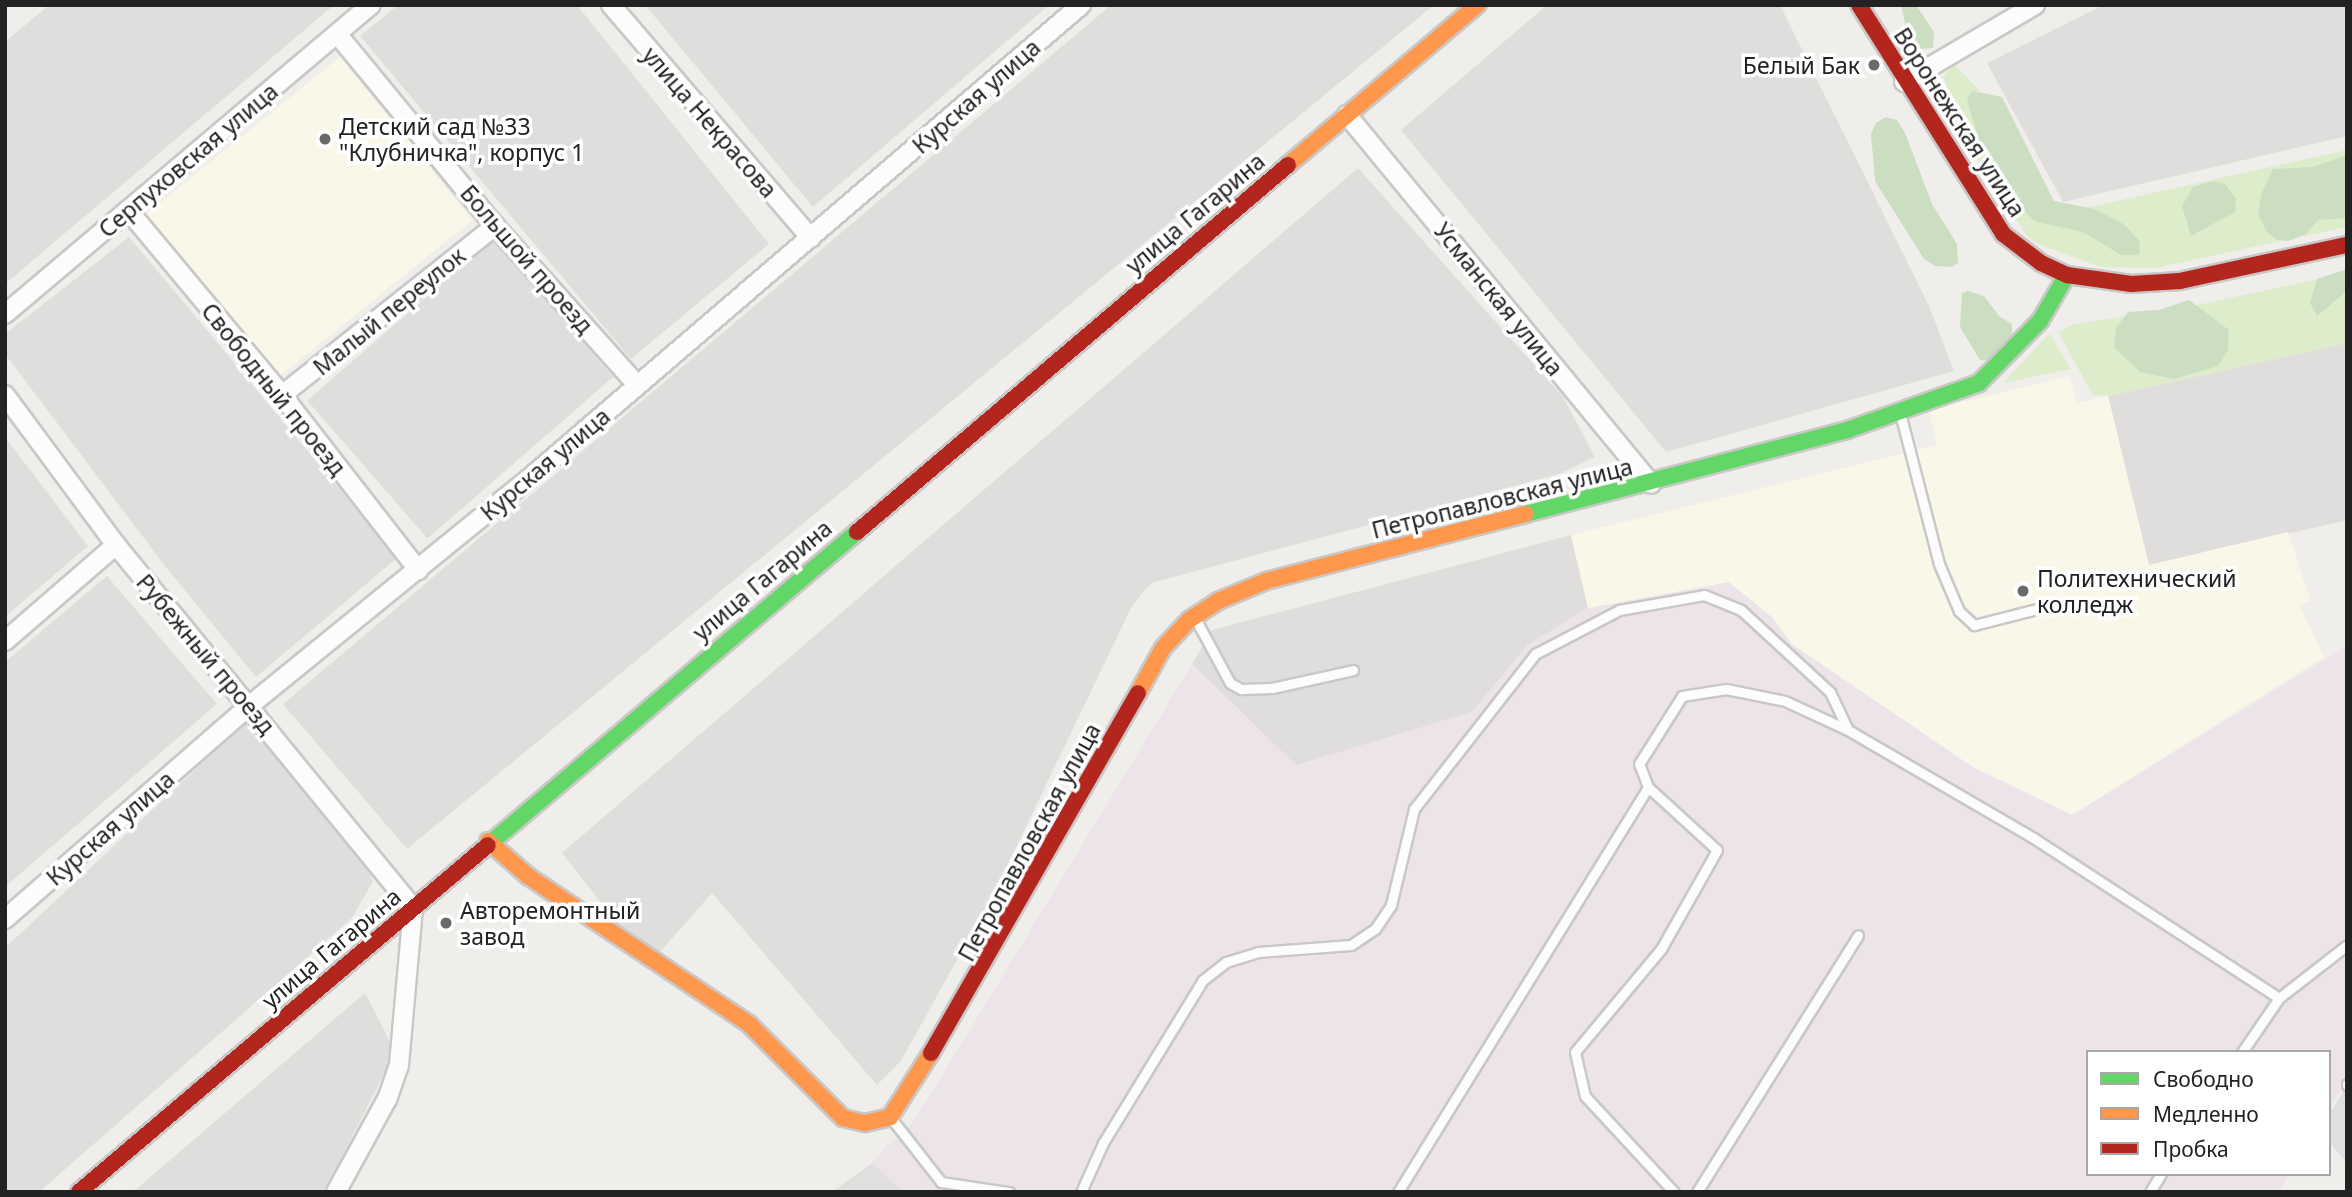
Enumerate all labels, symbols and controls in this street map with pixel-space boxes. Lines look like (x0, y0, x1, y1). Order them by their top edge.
street label: Воронежская улица (1889, 22, 2031, 222)
street label: Курская улица (907, 33, 1045, 159)
street label: улица Некрасова (637, 41, 783, 203)
place label: Белый Бак (1743, 51, 1860, 79)
marker: Белый Бак (1866, 57, 1882, 73)
street label: Серпуховская улица (93, 77, 283, 243)
place label: Детский сад №33 "Клубничка", корпус 1 (339, 112, 584, 166)
marker: Детский сад №33 "Клубничка", корпус 1 (317, 131, 333, 147)
street label: улица Гагарина (1120, 147, 1270, 279)
street label: Большой проезд (455, 179, 599, 339)
street label: Усманская улица (1429, 217, 1569, 381)
street label: Малый переулок (308, 241, 470, 381)
street label: Свободный проезд (196, 297, 352, 481)
street label: Курская улица (475, 402, 615, 526)
street label: Петропавловская улица (1369, 452, 1635, 544)
street label: улица Гагарина (687, 514, 837, 646)
place label: Политехнический колледж (2037, 564, 2236, 618)
street label: Рубежный проезд (131, 568, 281, 740)
marker: Политехнический колледж (2015, 583, 2031, 599)
street label: Петропавловская улица (952, 718, 1106, 966)
street label: Курская улица (41, 765, 179, 891)
street label: улица Гагарина (256, 882, 406, 1014)
place label: Авторемонтный завод (460, 896, 640, 950)
marker: Авторемонтный завод (438, 915, 454, 931)
legend (2086, 1050, 2331, 1176)
text: Свободно (2153, 1065, 2254, 1093)
text: Медленно (2153, 1100, 2259, 1128)
text: Пробка (2153, 1135, 2229, 1163)

